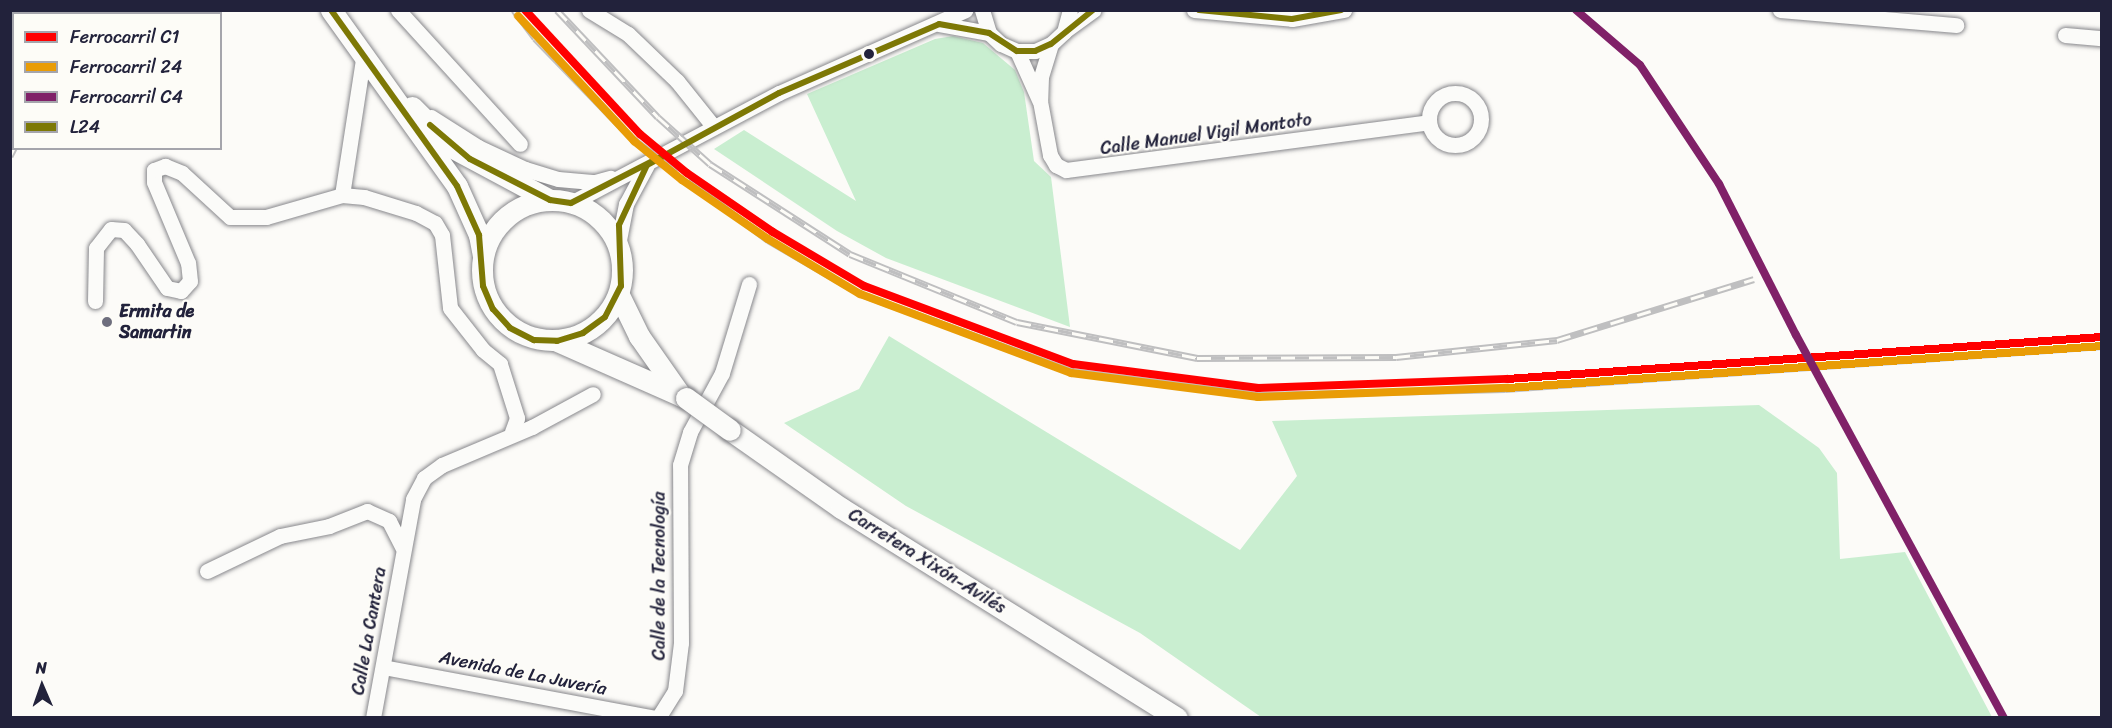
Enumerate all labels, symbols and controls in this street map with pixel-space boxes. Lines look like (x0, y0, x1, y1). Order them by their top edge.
legend (12, 12, 222, 150)
text: Ferrocarril C1 (70, 21, 179, 53)
unlabelled marker (863, 48, 875, 60)
text: Ferrocarril 24 (70, 51, 182, 83)
text: Ferrocarril C4 (70, 81, 183, 113)
street label: Calle Manuel Vigil Montoto (1099, 109, 1313, 159)
text: L24 (70, 111, 100, 143)
place label: Ermita de Samartin (119, 301, 195, 344)
marker: Ermita de Samartin (100, 315, 114, 329)
street label: Calle de la Tecnología (648, 491, 670, 661)
street label: Carretera Xixón-Avilés (844, 504, 1010, 618)
street label: Calle La Cantera (347, 565, 391, 697)
street label: Avenida de La Juvería (438, 646, 608, 700)
text: N (35, 653, 47, 682)
north arrow (12, 656, 72, 716)

